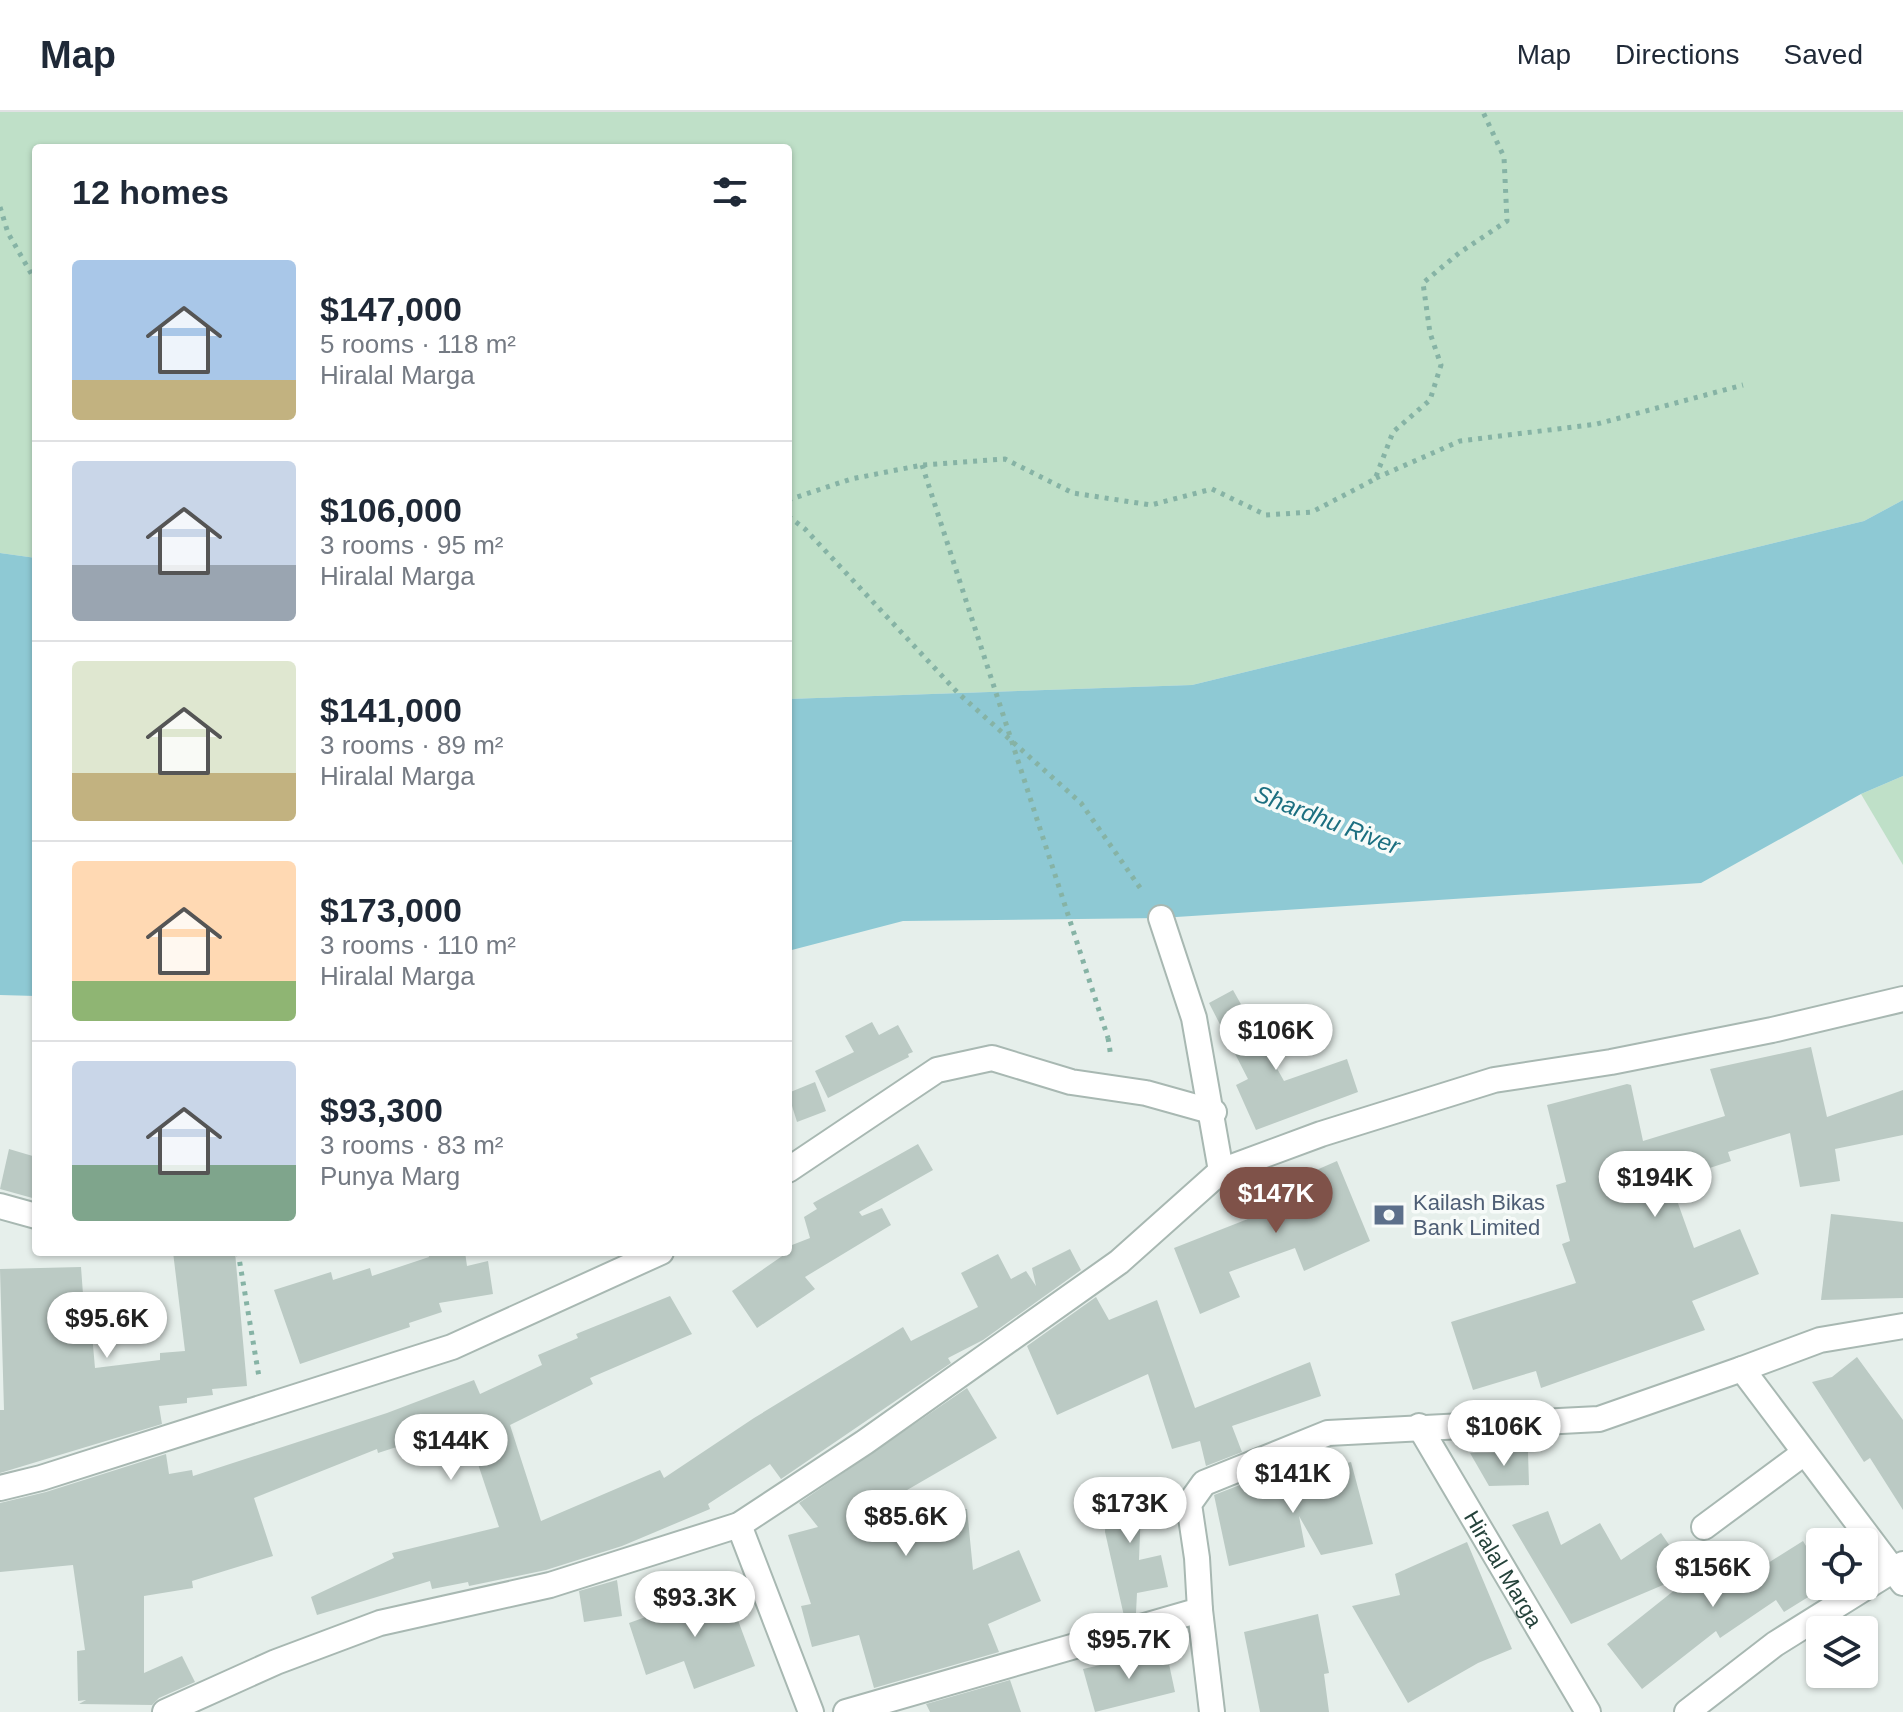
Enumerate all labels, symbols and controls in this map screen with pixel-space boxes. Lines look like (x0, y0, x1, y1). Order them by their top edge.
text: Map (40, 34, 116, 76)
text: Map (1517, 39, 1571, 70)
text: Directions (1615, 39, 1740, 70)
text: Saved (1784, 39, 1863, 70)
icon: filters (708, 170, 752, 214)
text: 12 homes (72, 173, 229, 211)
text: $147,000 (320, 290, 462, 328)
icon: home (136, 292, 232, 388)
text: 5 rooms · 118 m² (320, 329, 516, 359)
text: Hiralal Marga (320, 360, 475, 390)
text: $106,000 (320, 491, 462, 529)
icon: home (136, 493, 232, 589)
text: 3 rooms · 95 m² (320, 530, 504, 560)
text: Hiralal Marga (320, 561, 475, 591)
text: $141,000 (320, 691, 462, 729)
icon: home (136, 693, 232, 789)
text: 3 rooms · 89 m² (320, 730, 504, 760)
text: Hiralal Marga (320, 761, 475, 791)
water label: Shardhu River (1251, 779, 1405, 860)
text: $173,000 (320, 891, 462, 929)
icon: home (136, 893, 232, 989)
text: 3 rooms · 110 m² (320, 930, 516, 960)
text: Hiralal Marga (320, 961, 475, 991)
pin: $106K (1220, 1004, 1332, 1072)
text: $106K (1238, 1015, 1314, 1045)
text: $93,300 (320, 1091, 443, 1129)
icon: home (136, 1093, 232, 1189)
text: 3 rooms · 83 m² (320, 1130, 504, 1160)
pin: $194K (1599, 1151, 1711, 1219)
text: Punya Marg (320, 1161, 460, 1191)
text: $194K (1617, 1162, 1693, 1192)
pin: $147K (1220, 1167, 1332, 1235)
text: $147K (1238, 1178, 1314, 1208)
place label: Kailash Bikas Bank Limited (1413, 1190, 1545, 1240)
bank icon: Kailash Bikas Bank Limited (1372, 1198, 1406, 1232)
pin: $95.6K (42, 1292, 172, 1360)
text: $95.6K (65, 1303, 149, 1333)
pin: $106K (1448, 1400, 1560, 1468)
text: $106K (1466, 1411, 1542, 1441)
pin: $144K (395, 1414, 507, 1482)
text: $144K (413, 1425, 489, 1455)
pin: $141K (1237, 1447, 1349, 1515)
text: $141K (1255, 1458, 1331, 1488)
pin: $173K (1074, 1477, 1186, 1545)
text: $173K (1092, 1488, 1168, 1518)
pin: $85.6K (841, 1490, 971, 1558)
text: $85.6K (864, 1501, 948, 1531)
street label: Hiralal Marga (1459, 1506, 1547, 1633)
map controls (1806, 1528, 1878, 1688)
button: locate (1806, 1528, 1878, 1600)
pin: $156K (1657, 1541, 1769, 1609)
text: $156K (1675, 1552, 1751, 1582)
pin: $93.3K (630, 1571, 760, 1639)
text: $93.3K (653, 1582, 737, 1612)
pin: $95.7K (1064, 1613, 1194, 1681)
button: layers (1806, 1616, 1878, 1688)
text: $95.7K (1087, 1624, 1171, 1654)

